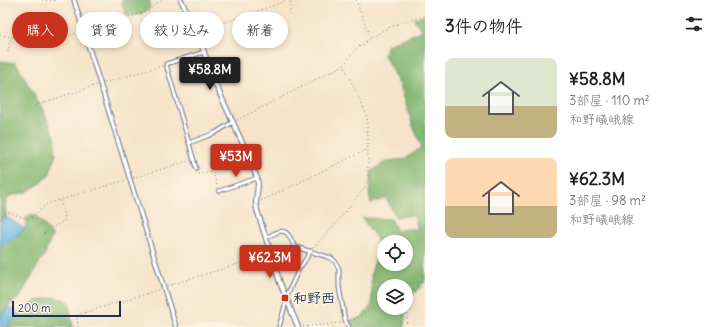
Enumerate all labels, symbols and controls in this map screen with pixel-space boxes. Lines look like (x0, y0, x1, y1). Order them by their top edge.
chip: 購入 (12, 12, 68, 48)
chip: 賃貸 (76, 12, 132, 48)
chip: 絞り込み (140, 12, 224, 48)
chip: 新着 (232, 12, 288, 48)
icon: filters (683, 13, 705, 35)
text: 3件の物件 (445, 15, 523, 37)
pin: ¥58.8M (177, 57, 243, 91)
text: ¥58.8M (188, 61, 232, 78)
text: ¥58.8M (569, 68, 626, 90)
icon: home (477, 74, 525, 122)
text: 3部屋 · 110 m² (569, 92, 650, 109)
text: 和野嶬峨線 (569, 111, 634, 128)
pin: ¥53M (212, 144, 260, 178)
text: ¥53M (219, 148, 253, 165)
text: ¥62.3M (569, 168, 625, 190)
icon: home (477, 174, 525, 222)
text: 3部屋 · 98 m² (569, 192, 646, 209)
text: 和野嶬峨線 (569, 211, 634, 228)
map controls (377, 235, 413, 315)
button: locate (377, 235, 413, 271)
pin: ¥62.3M (237, 245, 303, 279)
text: ¥62.3M (249, 249, 291, 266)
button: layers (377, 279, 413, 315)
place label: 和野西 (293, 289, 335, 307)
marker: 和野西 (280, 293, 290, 303)
scale bar (12, 299, 121, 318)
text: 200 m (18, 301, 51, 315)

